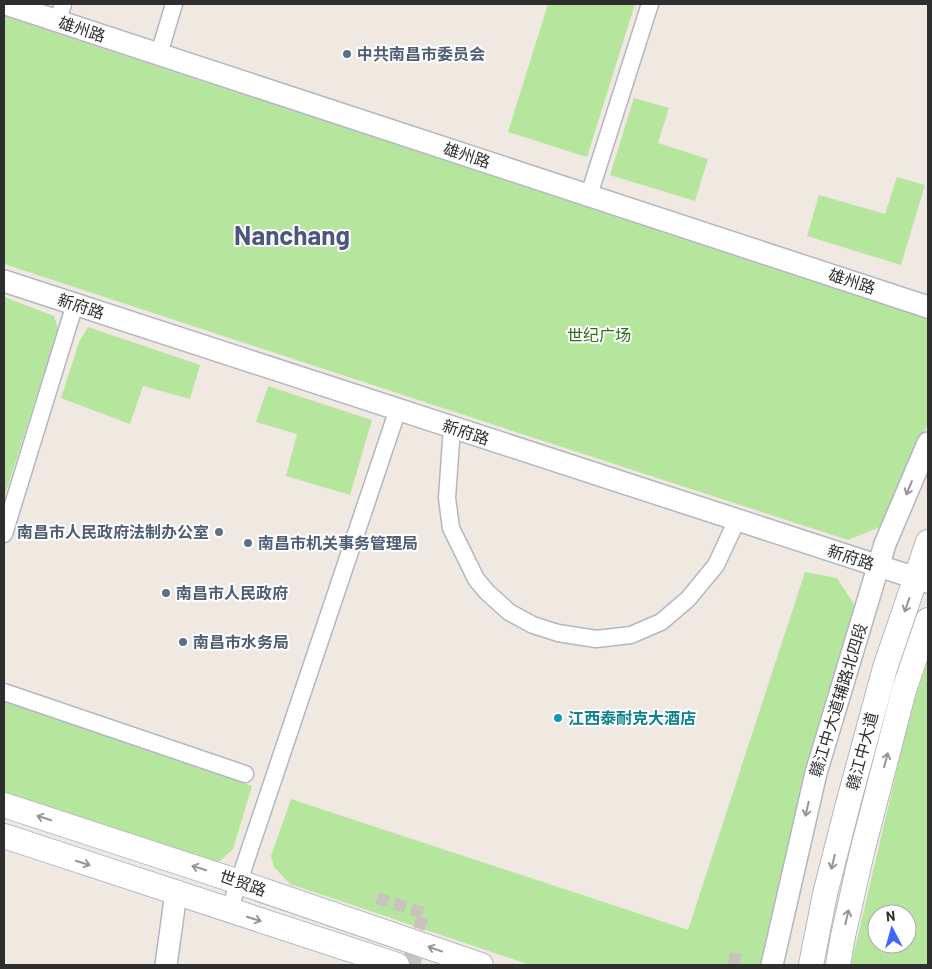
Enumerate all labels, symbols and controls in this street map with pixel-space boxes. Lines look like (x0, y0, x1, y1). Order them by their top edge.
street label: 雄州路 (56, 12, 108, 45)
place label: 中共南昌市委员会 (357, 44, 485, 63)
marker: 中共南昌市委员会 (341, 48, 353, 60)
street label: 雄州路 (441, 138, 493, 171)
district label: Nanchang (234, 219, 350, 250)
street label: 雄州路 (826, 264, 878, 297)
street label: 新府路 (55, 289, 107, 322)
park label: 世纪广场 (567, 325, 631, 344)
street label: 新府路 (440, 415, 492, 448)
one-way arrow (903, 480, 913, 495)
place label: 南昌市人民政府法制办公室 (17, 522, 209, 541)
marker: 南昌市人民政府法制办公室 (213, 526, 225, 538)
place label: 南昌市机关事务管理局 (258, 533, 418, 552)
marker: 南昌市机关事务管理局 (242, 537, 254, 549)
street label: 新府路 (825, 540, 877, 573)
place label: 南昌市人民政府 (176, 583, 288, 602)
marker: 南昌市人民政府 (160, 587, 172, 599)
one-way arrow (902, 596, 911, 612)
street label: 赣江中大道辅路北四段 (805, 621, 871, 779)
place label: 南昌市水务局 (193, 632, 289, 651)
marker: 南昌市水务局 (177, 636, 189, 648)
place label: 江西泰耐克大酒店 (568, 708, 696, 727)
street label: 赣江中大道 (842, 710, 882, 792)
marker: 江西泰耐克大酒店 (552, 712, 564, 724)
one-way arrow (882, 752, 891, 768)
one-way arrow (802, 801, 812, 817)
one-way arrow (37, 813, 52, 822)
one-way arrow (828, 853, 837, 869)
one-way arrow (75, 858, 91, 868)
one-way arrow (191, 863, 207, 873)
street label: 世贸路 (217, 866, 269, 899)
north arrow (867, 904, 917, 954)
text: N (885, 907, 896, 925)
one-way arrow (843, 910, 852, 926)
one-way arrow (246, 915, 262, 924)
one-way arrow (428, 944, 443, 953)

